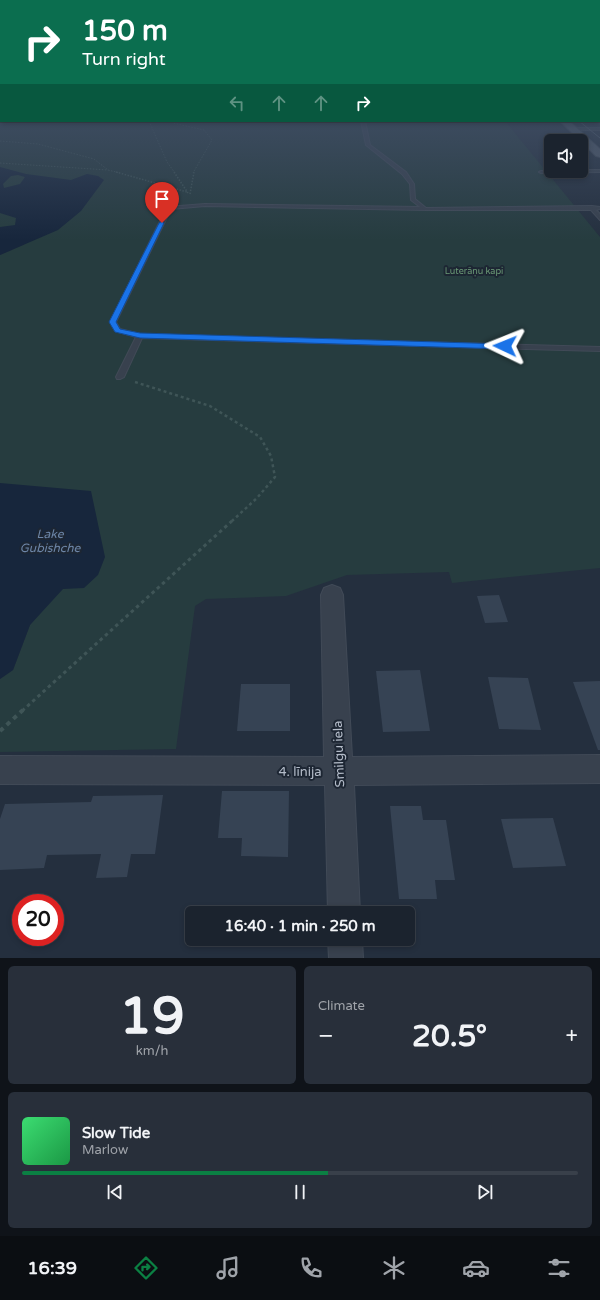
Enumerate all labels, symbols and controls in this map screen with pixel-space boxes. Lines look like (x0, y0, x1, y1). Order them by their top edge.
text: 150 m (82, 14, 168, 48)
icon: right (16, 16, 68, 68)
text: Turn right (82, 48, 166, 70)
icon: left (226, 92, 248, 114)
icon: ahead (268, 92, 290, 114)
icon: ahead (310, 92, 332, 114)
icon: right (352, 92, 374, 114)
map controls (544, 134, 588, 178)
button: sound (544, 134, 588, 178)
pin (145, 182, 179, 223)
icon: arrive (151, 188, 173, 210)
park label: Luterāņu kapi (445, 266, 503, 277)
position arrow (484, 325, 526, 367)
water label: Lake Gubishche (20, 527, 81, 555)
street label: Smilgu iela (330, 720, 348, 788)
street label: 4. līnija (278, 764, 322, 780)
speed limit sign: 20 (12, 894, 64, 946)
text: 16:40 · 1 min · 250 m (225, 917, 375, 935)
text: 19 (119, 985, 185, 1048)
text: Climate (318, 998, 365, 1014)
text: 20.5° (412, 1018, 487, 1055)
text: − (318, 1023, 334, 1049)
text: + (566, 1023, 578, 1049)
text: km/h (136, 1043, 168, 1059)
text: Slow Tide (82, 1124, 150, 1142)
text: Marlow (82, 1142, 128, 1158)
icon: previous (104, 1181, 126, 1203)
icon: pause (289, 1181, 311, 1203)
icon: next (474, 1181, 496, 1203)
icon: directions (132, 1254, 160, 1282)
icon: music (214, 1254, 242, 1282)
icon: phone (297, 1254, 325, 1282)
icon: climate (380, 1254, 408, 1282)
icon: car (462, 1254, 490, 1282)
icon: filters (545, 1254, 573, 1282)
text: 16:39 (27, 1257, 77, 1279)

